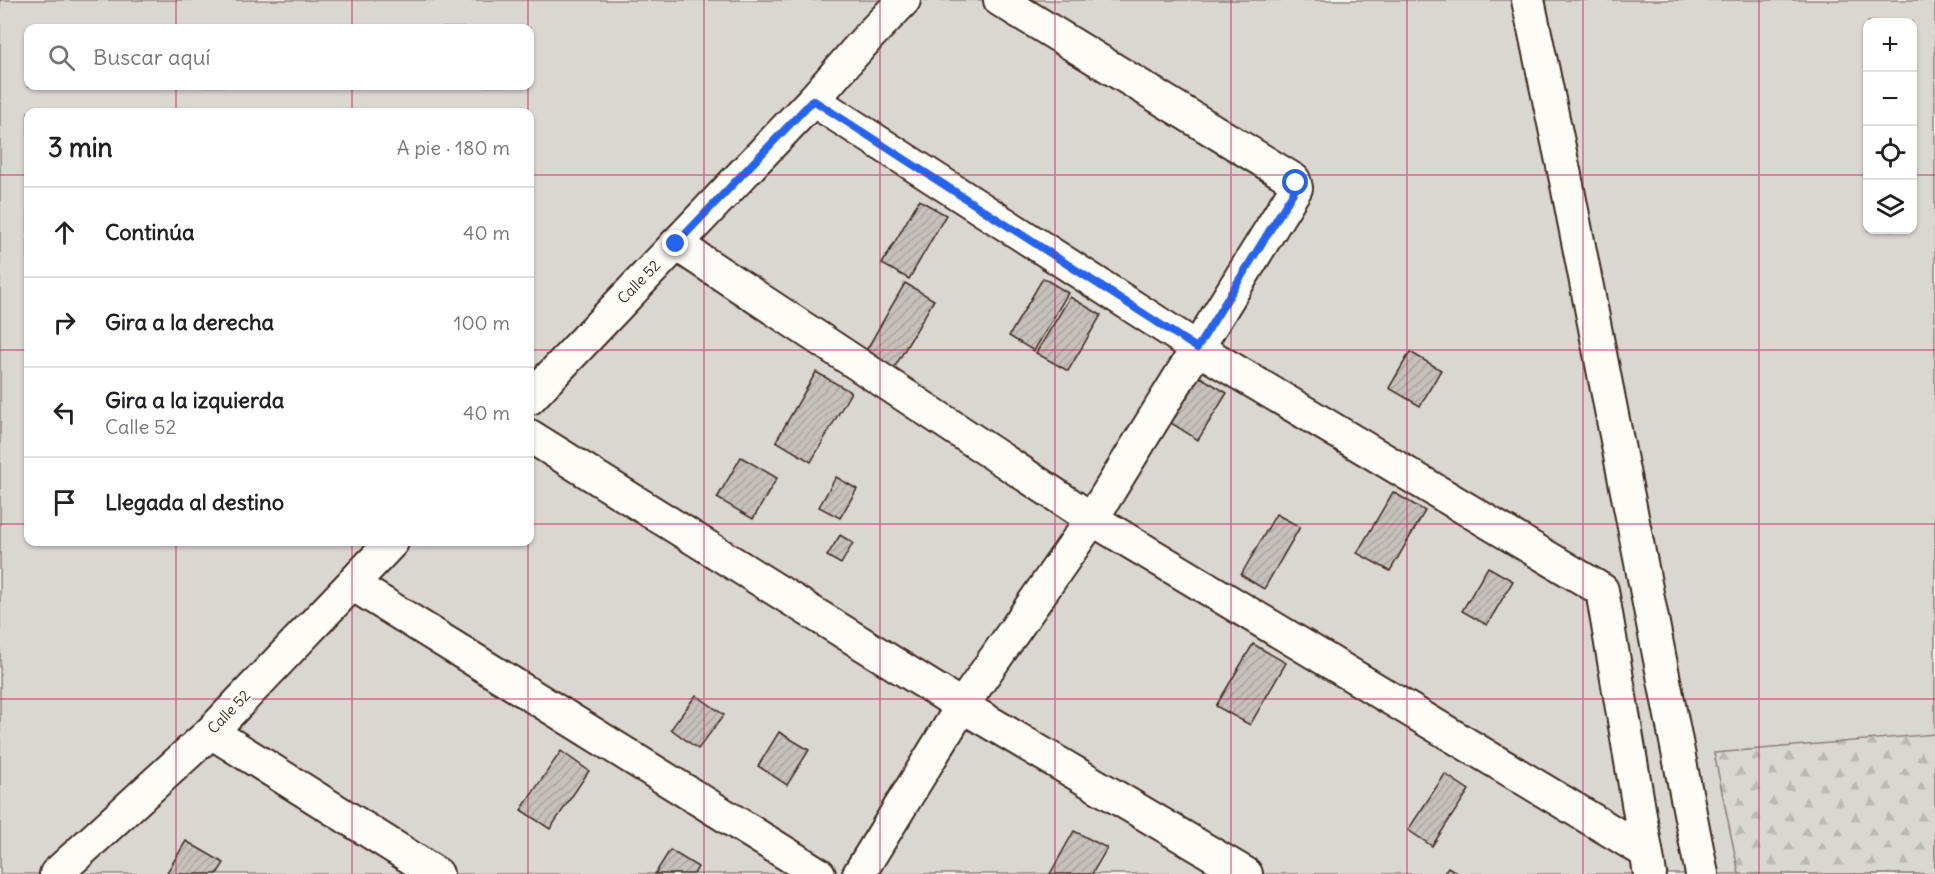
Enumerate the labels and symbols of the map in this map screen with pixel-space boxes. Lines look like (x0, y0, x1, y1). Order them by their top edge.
route start (1282, 169, 1308, 195)
route end (662, 230, 688, 256)
street label: Calle 52 (613, 256, 664, 308)
street label: Calle 52 (203, 686, 254, 738)

